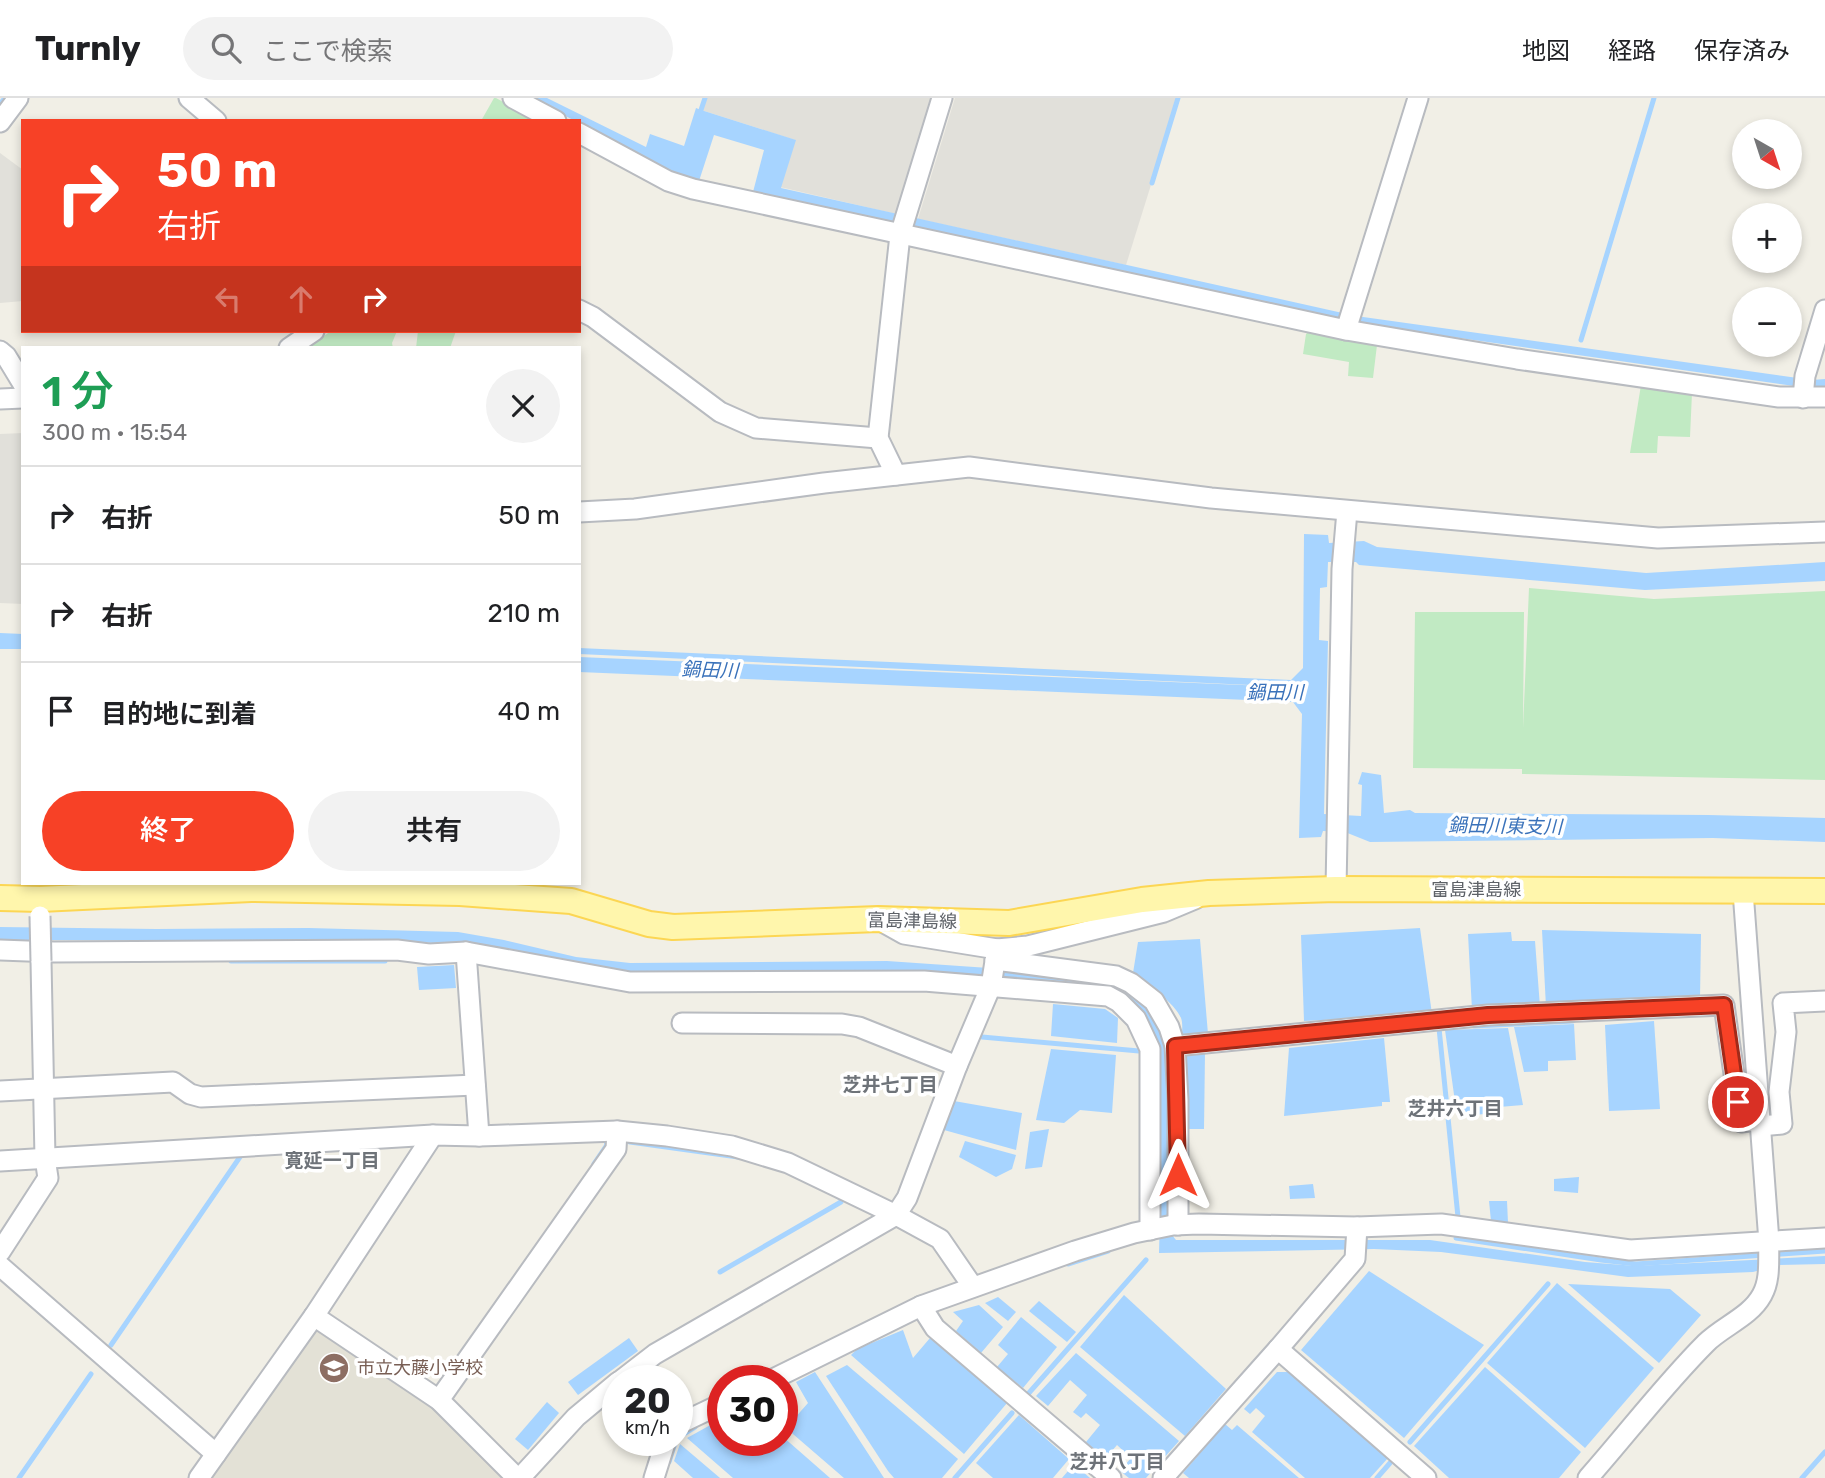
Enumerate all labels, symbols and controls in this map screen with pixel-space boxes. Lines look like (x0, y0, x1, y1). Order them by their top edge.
search box (183, 17, 673, 80)
text: Turnly (35, 29, 141, 68)
icon: search (207, 29, 245, 67)
text: ここで検索 (263, 36, 393, 67)
text: 地図 (1522, 37, 1570, 65)
text: 経路 (1608, 37, 1656, 65)
text: 保存済み (1694, 37, 1790, 65)
north arrow (1732, 119, 1802, 189)
map controls (1732, 119, 1802, 357)
text: 50 m (157, 141, 277, 199)
icon: right (42, 147, 133, 238)
button: + (1732, 203, 1802, 273)
text: 右折 (157, 207, 221, 245)
icon: left (209, 280, 247, 318)
icon: ahead (282, 280, 320, 318)
icon: right (355, 280, 393, 318)
button: − (1732, 287, 1802, 357)
text: 1 分 (42, 367, 113, 417)
button: close (486, 369, 560, 443)
text: 300 m · 15:54 (42, 418, 187, 446)
icon: right (42, 496, 80, 534)
text: 50 m (499, 500, 560, 531)
text: 右折 (101, 503, 153, 534)
icon: right (42, 594, 80, 632)
text: 210 m (488, 598, 560, 629)
text: 右折 (101, 601, 153, 632)
water label: 鍋田川 (681, 658, 741, 683)
water label: 鍋田川 (1246, 681, 1305, 704)
icon: arrive (42, 692, 80, 730)
text: 40 m (498, 696, 560, 727)
text: 目的地に到着 (101, 699, 257, 730)
button: 終了 (42, 791, 294, 871)
button: 共有 (308, 791, 560, 871)
water label: 鍋田川東支川 (1448, 814, 1564, 839)
street label: 富島津島線 (1431, 879, 1521, 901)
street label: 富島津島線 (867, 909, 957, 933)
pin (1708, 1072, 1768, 1132)
district label: 芝井七丁目 (842, 1073, 938, 1096)
icon: arrive (1719, 1083, 1757, 1121)
district label: 芝井六丁目 (1407, 1097, 1503, 1120)
position arrow (1141, 1138, 1215, 1212)
district label: 寛延一丁目 (284, 1149, 380, 1172)
school or university icon: 市立大藤小学校 (317, 1351, 351, 1385)
place label: 市立大藤小学校 (357, 1357, 483, 1379)
speed limit sign: 30 (707, 1365, 798, 1456)
text: 20 (624, 1380, 671, 1422)
text: km/h (625, 1417, 670, 1439)
district label: 芝井八丁目 (1069, 1450, 1165, 1473)

